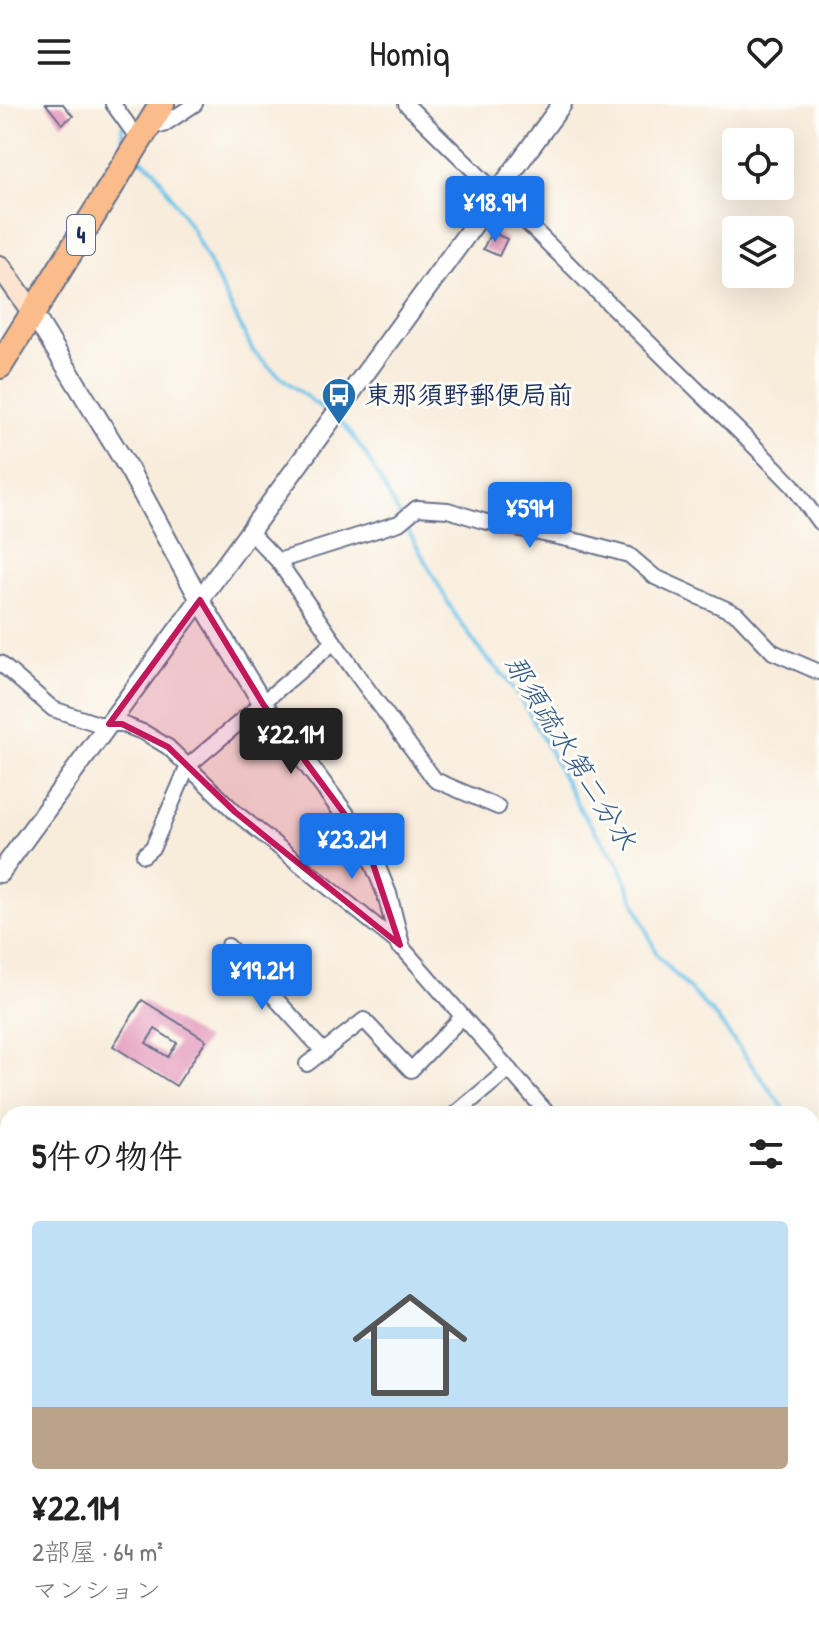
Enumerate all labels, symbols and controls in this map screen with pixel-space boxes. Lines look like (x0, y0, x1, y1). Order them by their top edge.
text: Homiq (369, 28, 450, 77)
icon: menu (32, 30, 76, 74)
icon: heart (743, 30, 787, 74)
map controls (722, 128, 794, 288)
button: locate (722, 128, 794, 200)
pin: ¥18.9M (430, 176, 560, 244)
text: ¥18.9M (463, 184, 527, 219)
road number: 4 (67, 215, 95, 255)
button: layers (722, 216, 794, 288)
bus stop icon: 東那須野郵便局前 (320, 376, 358, 426)
place label: 東那須野郵便局前 (365, 377, 573, 412)
pin: ¥59M (483, 482, 577, 550)
text: ¥59M (506, 490, 554, 525)
water label: 那須疏水第二分水 (496, 647, 646, 857)
pin: ¥22.1M (226, 708, 356, 776)
text: ¥22.1M (258, 716, 324, 751)
pin: ¥23.2M (287, 813, 417, 881)
text: ¥23.2M (317, 821, 387, 856)
pin: ¥19.2M (197, 944, 327, 1012)
text: ¥19.2M (230, 952, 294, 987)
icon: filters (744, 1132, 788, 1176)
text: 5件の物件 (32, 1133, 182, 1179)
icon: home (338, 1273, 482, 1417)
text: ¥22.1M (32, 1485, 119, 1531)
text: 2部屋 · 64 m² (32, 1534, 163, 1569)
text: マンション (32, 1572, 161, 1607)

